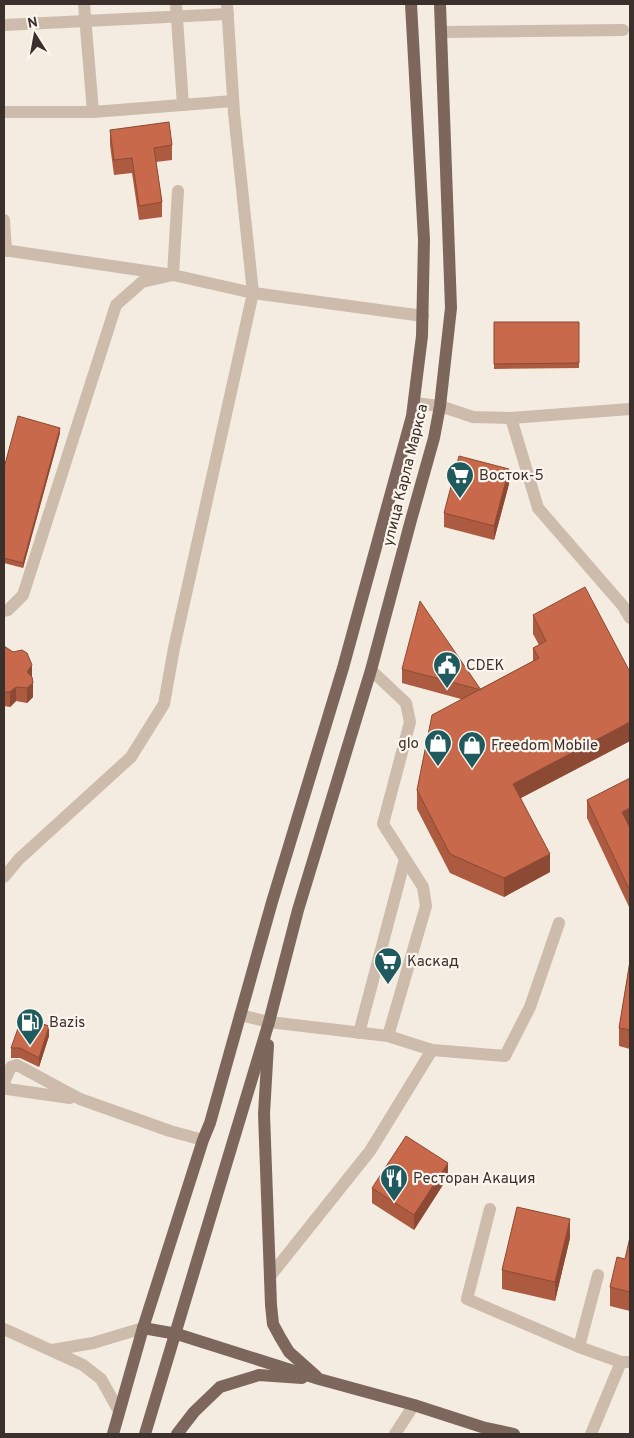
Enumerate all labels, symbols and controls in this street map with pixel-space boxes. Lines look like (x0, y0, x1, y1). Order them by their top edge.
north arrow (10, 10, 60, 60)
text: N (26, 14, 39, 33)
street label: улица Карла Маркса (380, 402, 433, 548)
supermarket icon: Восток-5 (445, 460, 475, 499)
place label: Восток-5 (479, 467, 544, 486)
public building icon: CDEK (432, 650, 462, 689)
place label: CDEK (466, 657, 505, 676)
shop icon: glo (423, 728, 453, 767)
shop icon: Freedom Mobile (457, 730, 487, 769)
place label: glo (398, 735, 419, 754)
place label: Freedom Mobile (491, 737, 598, 756)
supermarket icon: Каскад (373, 946, 403, 985)
place label: Каскад (407, 953, 459, 972)
fuel station icon: Bazis (15, 1007, 45, 1046)
place label: Bazis (49, 1014, 85, 1033)
restaurant icon: Ресторан Акация (379, 1163, 409, 1202)
place label: Ресторан Акация (413, 1170, 535, 1189)

